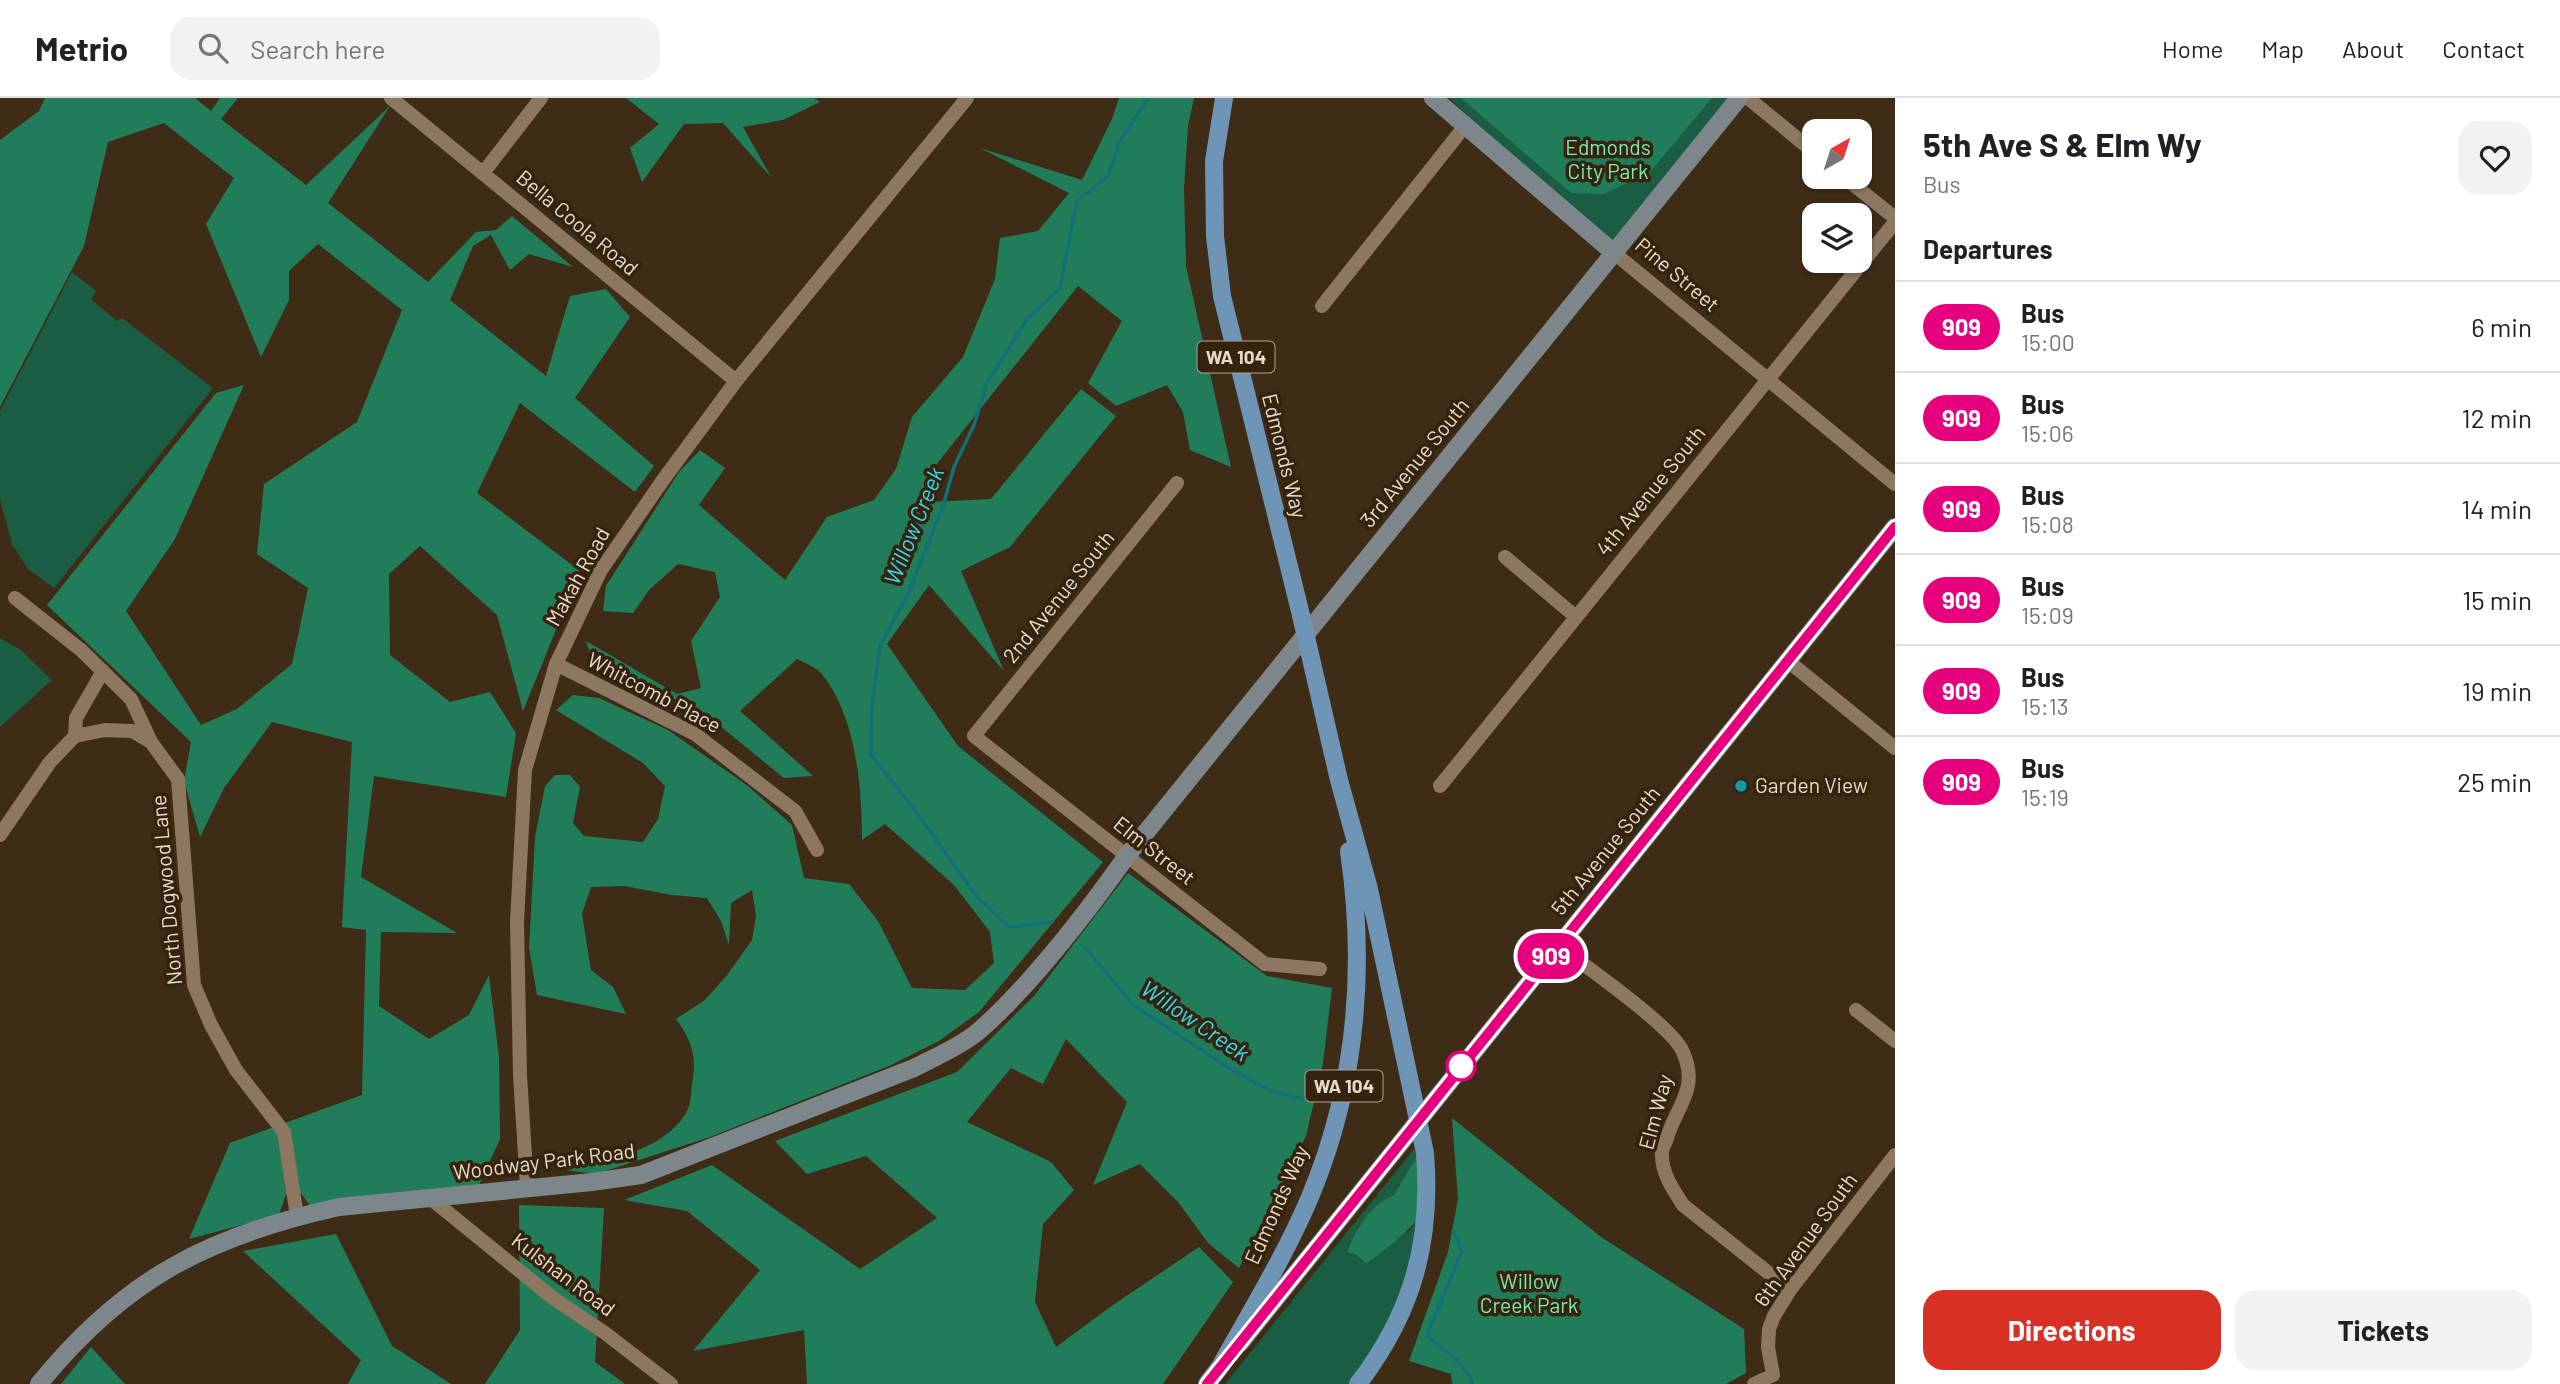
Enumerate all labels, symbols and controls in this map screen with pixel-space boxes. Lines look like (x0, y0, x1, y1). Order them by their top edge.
search box (170, 17, 660, 80)
text: Metrio (35, 28, 128, 68)
icon: search (194, 29, 232, 67)
text: Search here (250, 33, 385, 64)
text: Home (2162, 34, 2223, 63)
text: Map (2261, 34, 2304, 63)
text: About (2342, 34, 2404, 63)
text: Contact (2442, 34, 2525, 63)
north arrow (1802, 119, 1872, 189)
map controls (1802, 119, 1872, 273)
button: heart (2458, 121, 2532, 195)
text: 5th Ave S & Elm Wy (1923, 124, 2202, 164)
park label: Edmonds City Park (1565, 134, 1651, 183)
street label: Bella Coola Road (512, 164, 644, 280)
text: Bus (1923, 170, 1961, 198)
button: layers (1802, 203, 1872, 273)
street label: Pine Street (1631, 232, 1725, 316)
text: Departures (1923, 233, 2053, 264)
text: Bus (2021, 297, 2064, 328)
text: 6 min (2471, 311, 2532, 342)
text: 909 (1942, 312, 1981, 341)
text: 15:00 (2021, 328, 2075, 356)
road number: WA 104 (1198, 342, 1274, 372)
text: Bus (2021, 388, 2064, 419)
street label: Edmonds Way (1258, 391, 1313, 521)
street label: 3rd Avenue South (1354, 392, 1474, 532)
text: 12 min (2462, 402, 2532, 433)
text: 909 (1942, 403, 1981, 432)
text: 15:06 (2021, 419, 2074, 447)
street label: 4th Avenue South (1590, 420, 1710, 560)
water label: Willow Creek (877, 463, 949, 589)
text: Bus (2021, 479, 2064, 510)
text: 14 min (2461, 493, 2532, 524)
text: 909 (1942, 494, 1981, 523)
text: 15:08 (2021, 510, 2074, 538)
street label: Makah Road (539, 523, 614, 630)
street label: 2nd Avenue South (997, 525, 1119, 667)
text: Bus (2021, 570, 2064, 601)
text: 15 min (2462, 584, 2532, 615)
text: 909 (1942, 585, 1981, 614)
text: 15:09 (2021, 601, 2074, 629)
street label: Whitcomb Place (584, 646, 726, 737)
text: Bus (2021, 661, 2064, 692)
text: 19 min (2462, 675, 2532, 706)
text: 909 (1942, 676, 1981, 705)
text: 15:13 (2021, 692, 2069, 720)
text: Bus (2021, 752, 2064, 783)
text: 25 min (2457, 766, 2532, 797)
text: 909 (1942, 767, 1981, 796)
place label: Garden View (1755, 772, 1868, 797)
marker: Garden View (1733, 778, 1749, 794)
street label: 5th Avenue South (1545, 780, 1665, 920)
text: 15:19 (2021, 783, 2069, 811)
street label: North Dogwood Lane (145, 794, 186, 986)
street label: Elm Street (1109, 810, 1201, 889)
line badge: 909 (1511, 933, 1591, 979)
text: 909 (1531, 941, 1571, 970)
water label: Willow Creek (1136, 974, 1255, 1067)
unlabelled marker (1446, 1051, 1476, 1081)
road number: WA 104 (1306, 1070, 1382, 1102)
street label: Elm Way (1633, 1071, 1677, 1152)
street label: Woodway Park Road (451, 1137, 636, 1184)
street label: Edmonds Way (1238, 1141, 1313, 1268)
street label: 6th Avenue South (1748, 1168, 1862, 1311)
street label: Kulshan Road (507, 1227, 621, 1321)
park label: Willow Creek Park (1480, 1268, 1578, 1317)
button: Directions (1923, 1290, 2221, 1370)
button: Tickets (2235, 1290, 2532, 1370)

